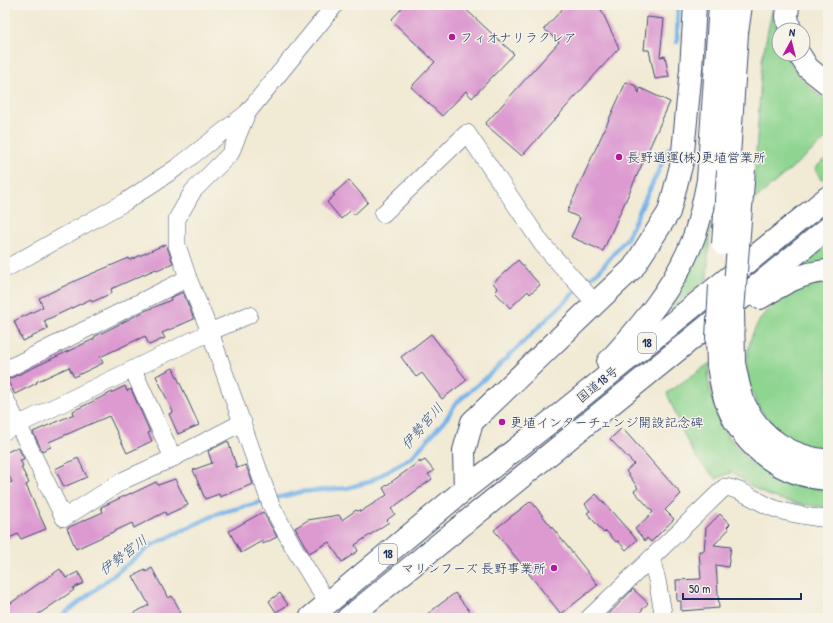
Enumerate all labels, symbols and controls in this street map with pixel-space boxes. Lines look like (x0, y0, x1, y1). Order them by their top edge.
north arrow (771, 22, 811, 62)
text: N (788, 25, 796, 39)
place label: フィオナリラクレア (460, 28, 577, 46)
marker: フィオナリラクレア (447, 32, 457, 42)
place label: 長野通運(株)更埴営業所 (627, 148, 766, 166)
marker: 長野通運(株)更埴営業所 (614, 152, 624, 162)
road number: 18 (638, 333, 656, 353)
street label: 国道18号 (572, 361, 622, 407)
water label: 伊勢宮川 (396, 398, 447, 453)
place label: 更埴インターチェンジ開設記念碑 (510, 413, 703, 431)
marker: 更埴インターチェンジ開設記念碑 (497, 417, 507, 427)
water label: 伊勢宮川 (95, 530, 151, 579)
road number: 18 (379, 544, 397, 564)
place label: マリンフーズ 長野事業所 (401, 559, 546, 577)
marker: マリンフーズ 長野事業所 (549, 563, 559, 573)
scale bar (683, 575, 801, 601)
text: 50 m (689, 580, 710, 597)

